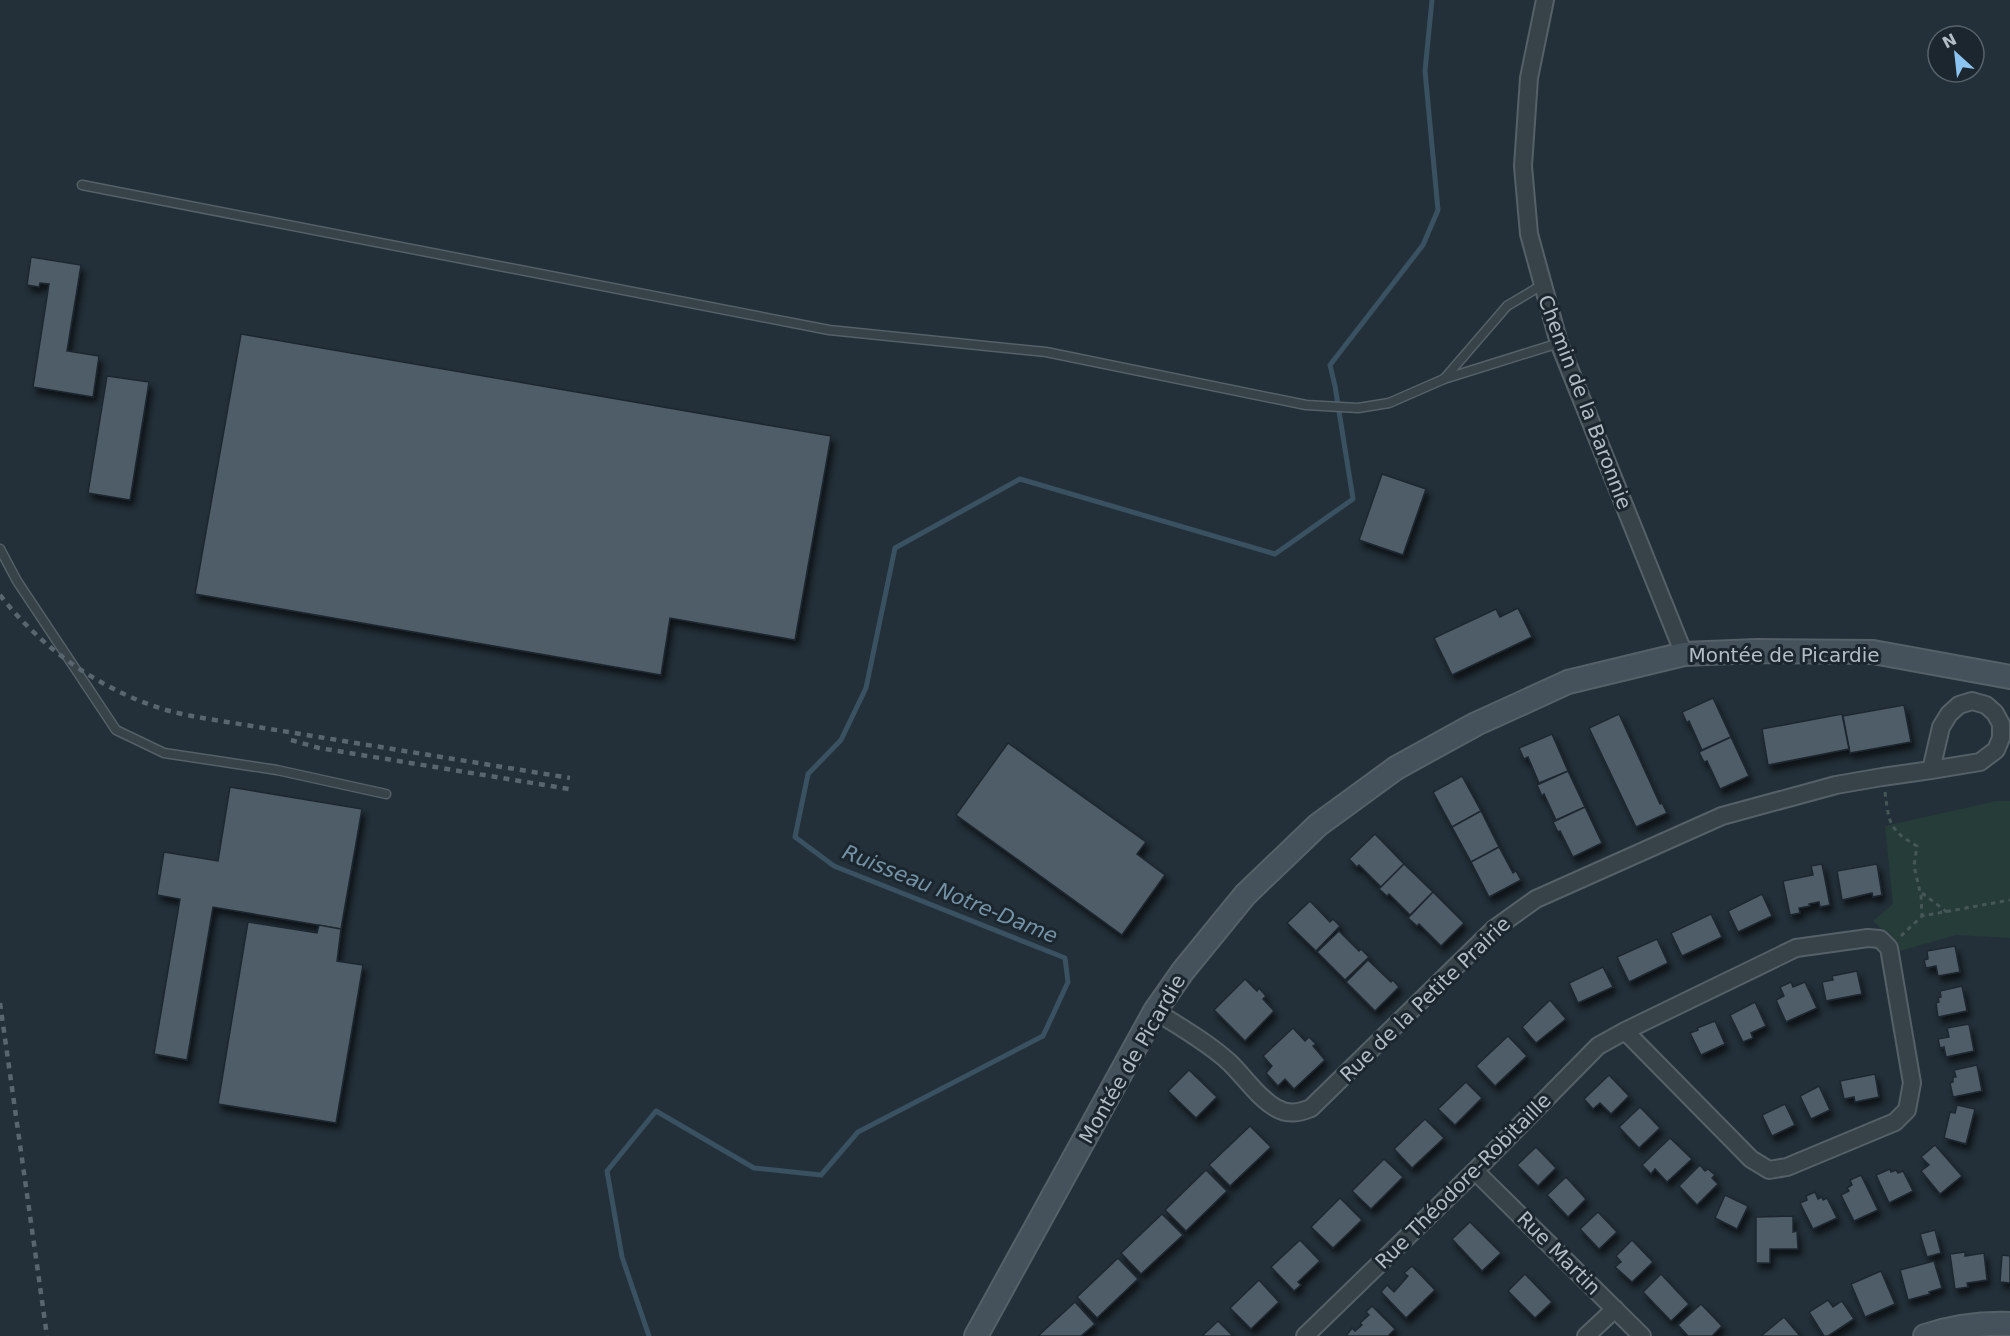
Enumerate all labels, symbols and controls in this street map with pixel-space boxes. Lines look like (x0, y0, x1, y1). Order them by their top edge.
north arrow (1926, 24, 1986, 84)
text: N (1939, 30, 1960, 53)
street label: Chemin de la Baronnie (1533, 291, 1637, 513)
street label: Montée de Picardie (1688, 643, 1880, 667)
water label: Ruisseau Notre-Dame (839, 840, 1061, 948)
street label: Rue de la Petite Prairie (1335, 911, 1515, 1087)
street label: Montée de Picardie (1074, 970, 1190, 1148)
street label: Rue Théodore-Robitaille (1370, 1088, 1556, 1274)
street label: Rue Martin (1512, 1206, 1606, 1300)

